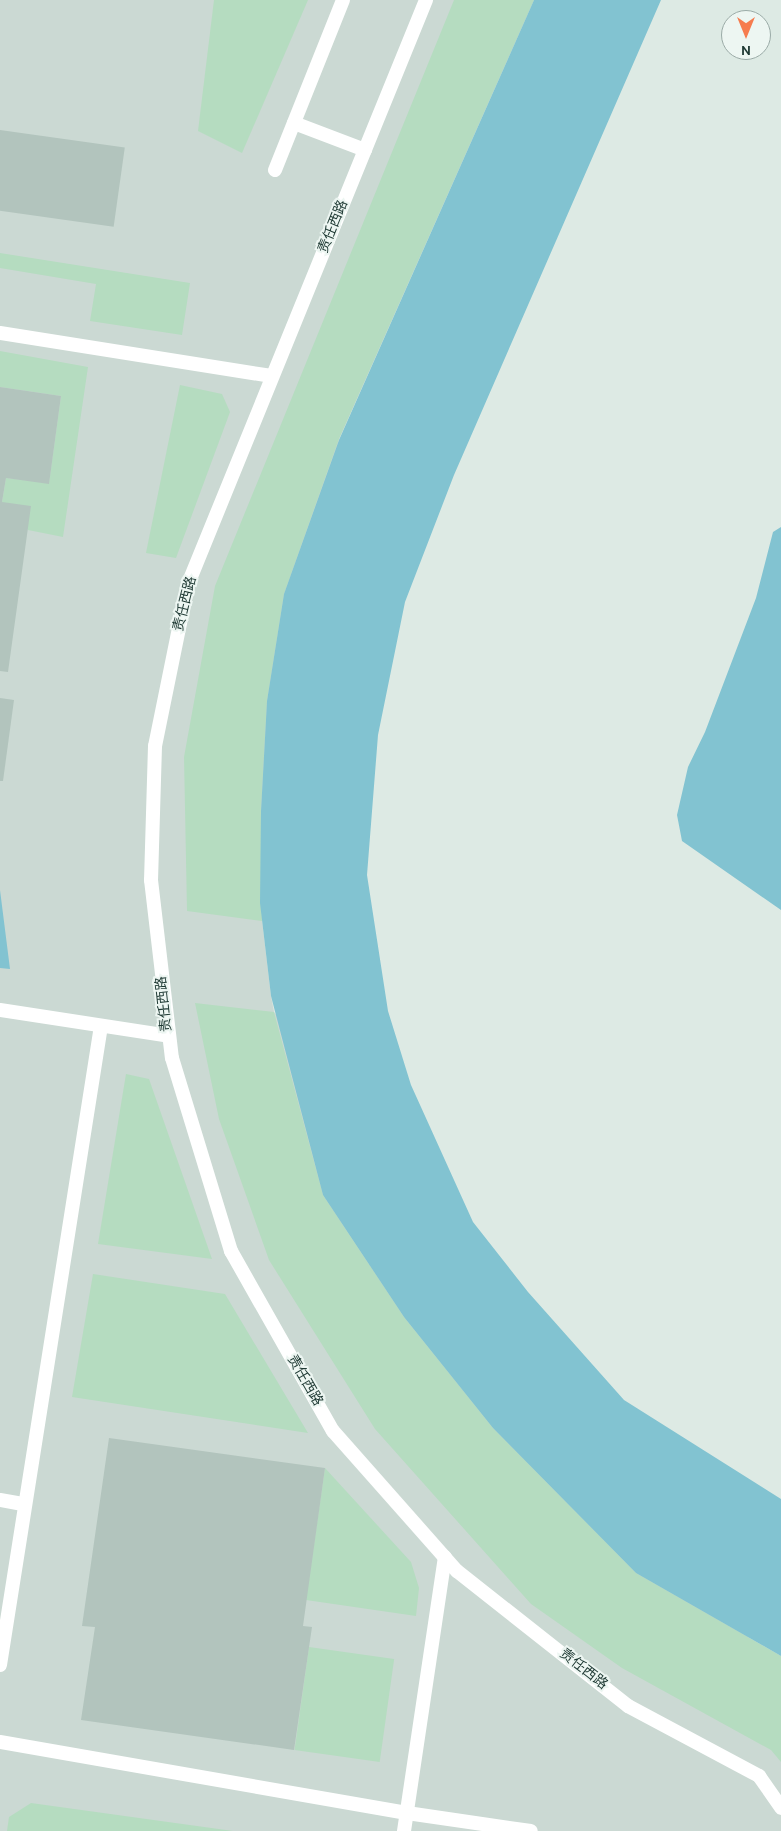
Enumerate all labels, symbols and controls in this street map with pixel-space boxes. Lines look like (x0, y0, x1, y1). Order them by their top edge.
north arrow (721, 10, 771, 60)
text: N (741, 41, 751, 58)
street label: 责任西路 (316, 198, 352, 256)
street label: 责任西路 (171, 575, 201, 633)
street label: 责任西路 (154, 975, 176, 1033)
street label: 责任西路 (283, 1353, 325, 1409)
street label: 责任西路 (556, 1646, 610, 1694)

